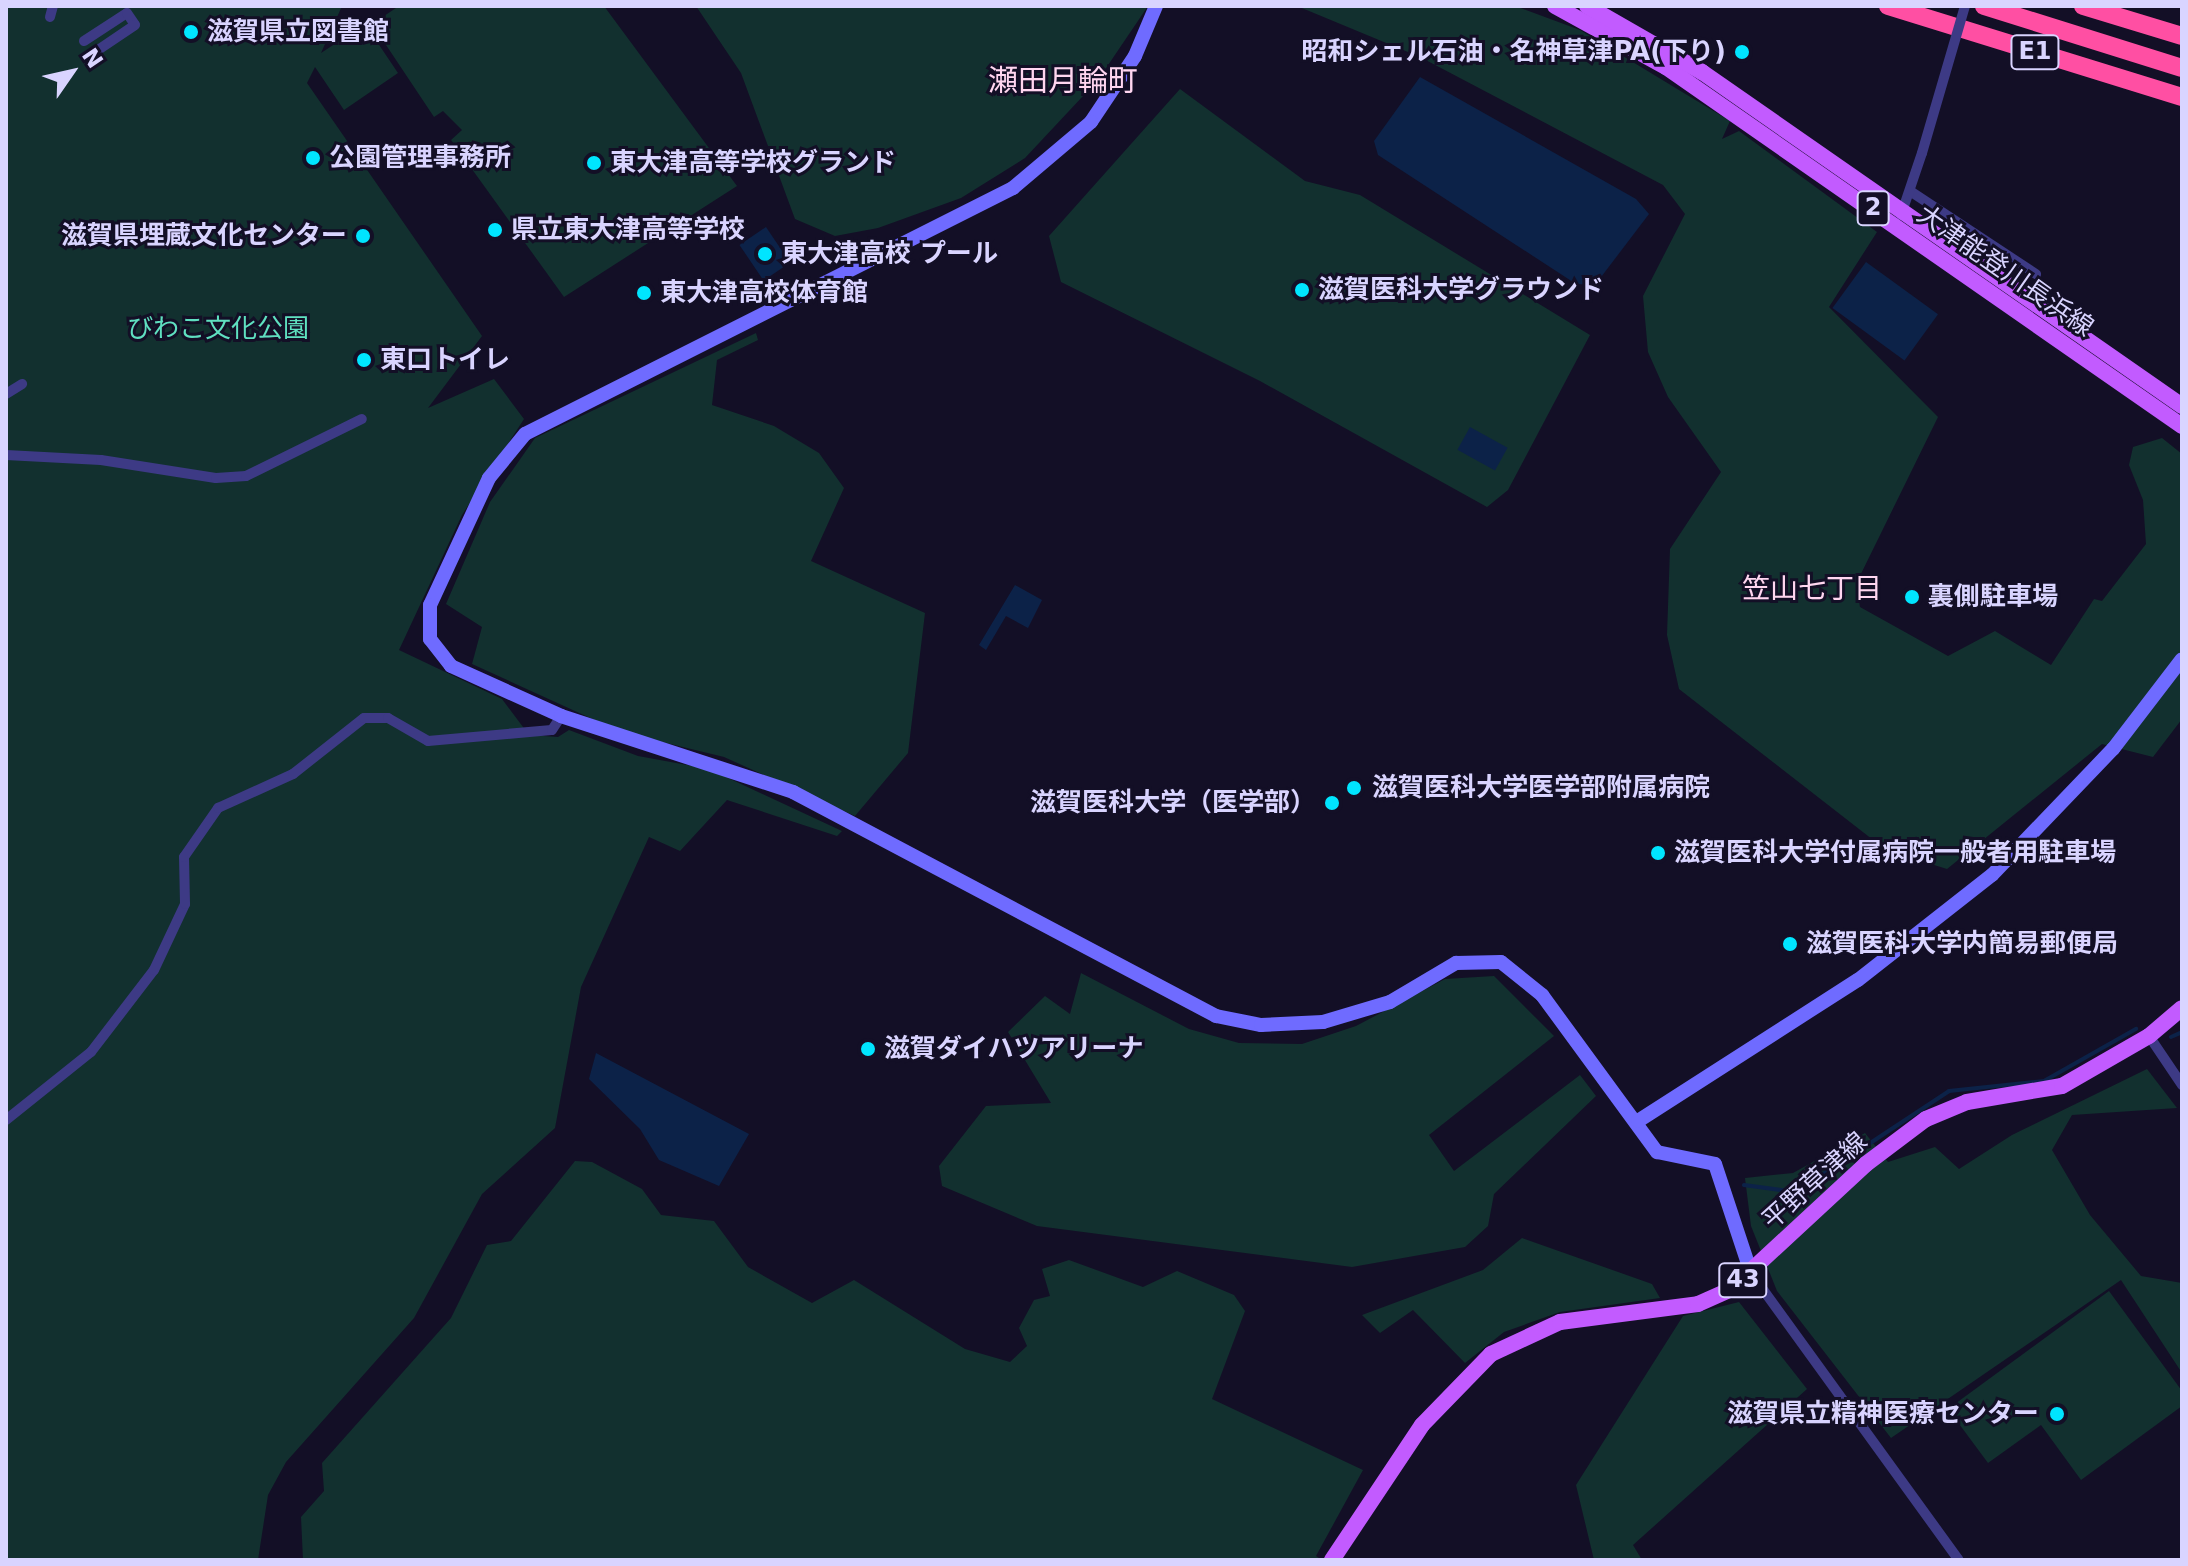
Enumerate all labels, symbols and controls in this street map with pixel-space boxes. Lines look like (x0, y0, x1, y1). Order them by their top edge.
place label: 滋賀県立図書館 (207, 16, 389, 48)
marker: 滋賀県立図書館 (182, 23, 200, 41)
north arrow (32, 32, 112, 112)
road number: E1 (2009, 32, 2061, 72)
place label: 昭和シェル石油・名神草津PA(下り) (1301, 36, 1726, 68)
marker: 昭和シェル石油・名神草津PA(下り) (1733, 43, 1751, 61)
text: N (77, 44, 108, 73)
district label: 瀬田月輪町 (988, 63, 1138, 99)
place label: 公園管理事務所 (329, 142, 511, 174)
place label: 東大津高等学校グランド (610, 147, 896, 179)
marker: 公園管理事務所 (304, 149, 322, 167)
marker: 東大津高等学校グランド (585, 154, 603, 172)
road number: 2 (1855, 188, 1891, 228)
street label: 大津能登川長浜線 (1911, 199, 2099, 343)
place label: 県立東大津高等学校 (511, 214, 745, 246)
place label: 滋賀県埋蔵文化センター (61, 220, 347, 252)
marker: 県立東大津高等学校 (486, 221, 504, 239)
marker: 滋賀県埋蔵文化センター (354, 227, 372, 245)
place label: 東大津高校 プール (781, 238, 998, 270)
marker: 東大津高校 プール (756, 245, 774, 263)
place label: 滋賀医科大学グラウンド (1318, 274, 1604, 306)
place label: 東大津高校体育館 (660, 277, 868, 309)
marker: 滋賀医科大学グラウンド (1293, 281, 1311, 299)
marker: 東大津高校体育館 (635, 284, 653, 302)
park label: びわこ文化公園 (127, 313, 309, 345)
place label: 東口トイレ (380, 344, 510, 376)
marker: 東口トイレ (355, 351, 373, 369)
district label: 笠山七丁目 (1742, 572, 1882, 606)
place label: 裏側駐車場 (1928, 581, 2058, 613)
marker: 裏側駐車場 (1903, 588, 1921, 606)
place label: 滋賀医科大学医学部附属病院 (1372, 772, 1710, 804)
marker: 滋賀医科大学医学部附属病院 (1343, 777, 1365, 799)
place label: 滋賀医科大学（医学部） (1030, 787, 1316, 819)
marker: 滋賀医科大学（医学部） (1323, 794, 1341, 812)
place label: 滋賀医科大学付属病院一般者用駐車場 (1674, 837, 2116, 869)
marker: 滋賀医科大学付属病院一般者用駐車場 (1649, 844, 1667, 862)
place label: 滋賀医科大学内簡易郵便局 (1806, 928, 2118, 960)
marker: 滋賀医科大学内簡易郵便局 (1781, 935, 1799, 953)
place label: 滋賀ダイハツアリーナ (884, 1033, 1144, 1065)
marker: 滋賀ダイハツアリーナ (859, 1040, 877, 1058)
street label: 平野草津線 (1756, 1126, 1874, 1236)
road number: 43 (1717, 1260, 1769, 1300)
place label: 滋賀県立精神医療センター (1727, 1398, 2039, 1430)
marker: 滋賀県立精神医療センター (2046, 1403, 2068, 1425)

